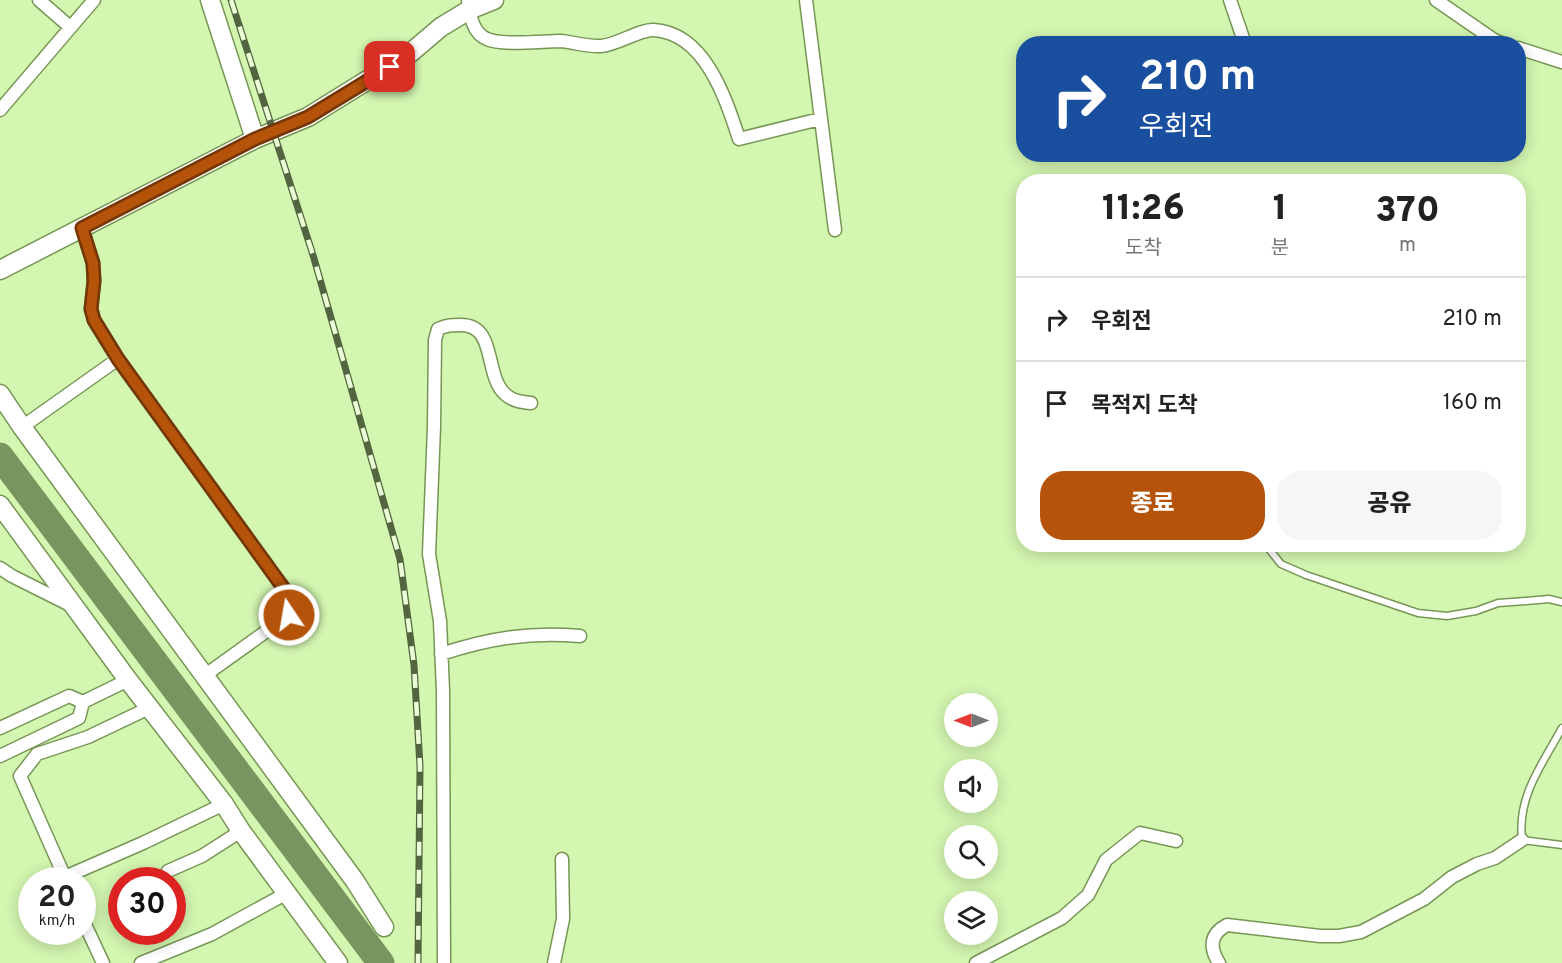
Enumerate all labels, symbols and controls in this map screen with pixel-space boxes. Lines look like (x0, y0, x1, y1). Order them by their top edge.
pin (364, 41, 415, 92)
icon: arrive (373, 50, 406, 83)
text: 210 m (1139, 52, 1256, 105)
icon: right (1040, 60, 1118, 138)
text: 우회전 (1139, 111, 1214, 145)
text: 11:26 (1102, 187, 1185, 233)
text: 1 (1273, 187, 1287, 233)
text: 370 (1375, 189, 1440, 235)
text: m (1399, 233, 1416, 259)
text: 도착 (1125, 236, 1162, 262)
text: 분 (1271, 236, 1289, 262)
icon: right (1040, 303, 1073, 336)
text: 210 m (1442, 306, 1502, 333)
text: 우회전 (1091, 309, 1152, 336)
icon: arrive (1040, 387, 1073, 420)
text: 160 m (1443, 390, 1502, 417)
text: 목적지 도착 (1091, 393, 1198, 420)
button: 종료 (1040, 471, 1265, 540)
button: 공유 (1277, 471, 1502, 540)
position arrow (257, 583, 321, 647)
north arrow (944, 693, 998, 747)
map controls (944, 693, 998, 945)
button: sound (944, 759, 998, 813)
button: search (944, 825, 998, 879)
speed limit sign: 30 (108, 867, 186, 945)
text: 20 (38, 880, 76, 917)
button: layers (944, 891, 998, 945)
text: km/h (39, 912, 75, 931)

